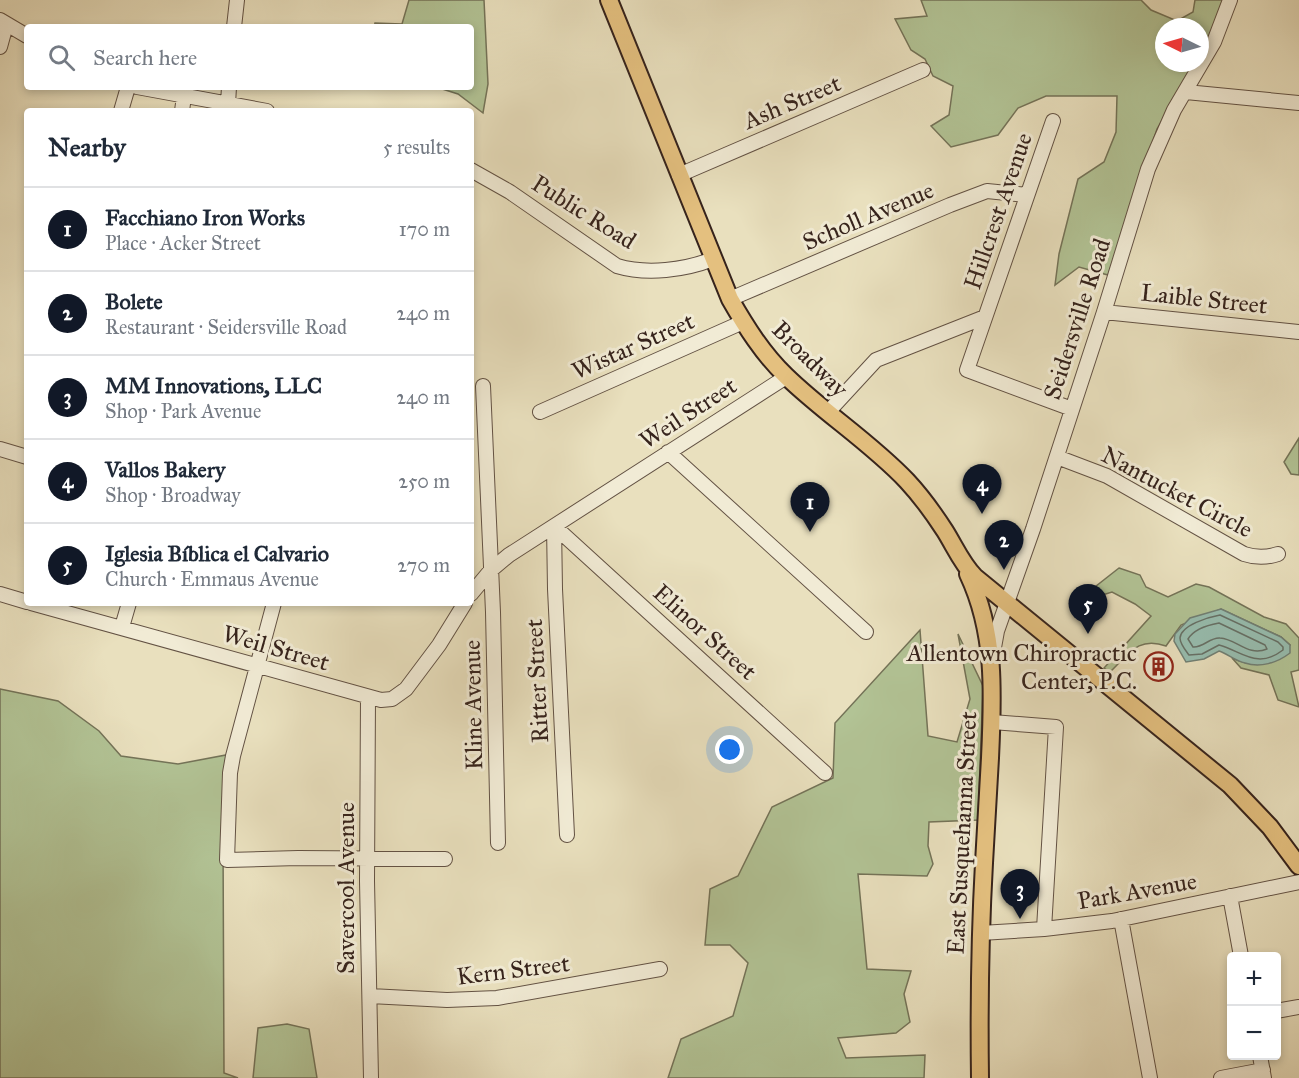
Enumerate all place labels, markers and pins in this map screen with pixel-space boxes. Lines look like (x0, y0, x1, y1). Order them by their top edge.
pin: 4 (962, 464, 1002, 514)
pin: 1 (790, 482, 830, 532)
pin: 2 (984, 520, 1024, 570)
pin: 5 (1068, 584, 1108, 634)
place label: Allentown Chiropractic Center, P.C. (906, 638, 1137, 696)
building icon: Allentown Chiropractic Center, P.C. (1142, 651, 1174, 683)
pin: 3 (1000, 870, 1040, 919)

